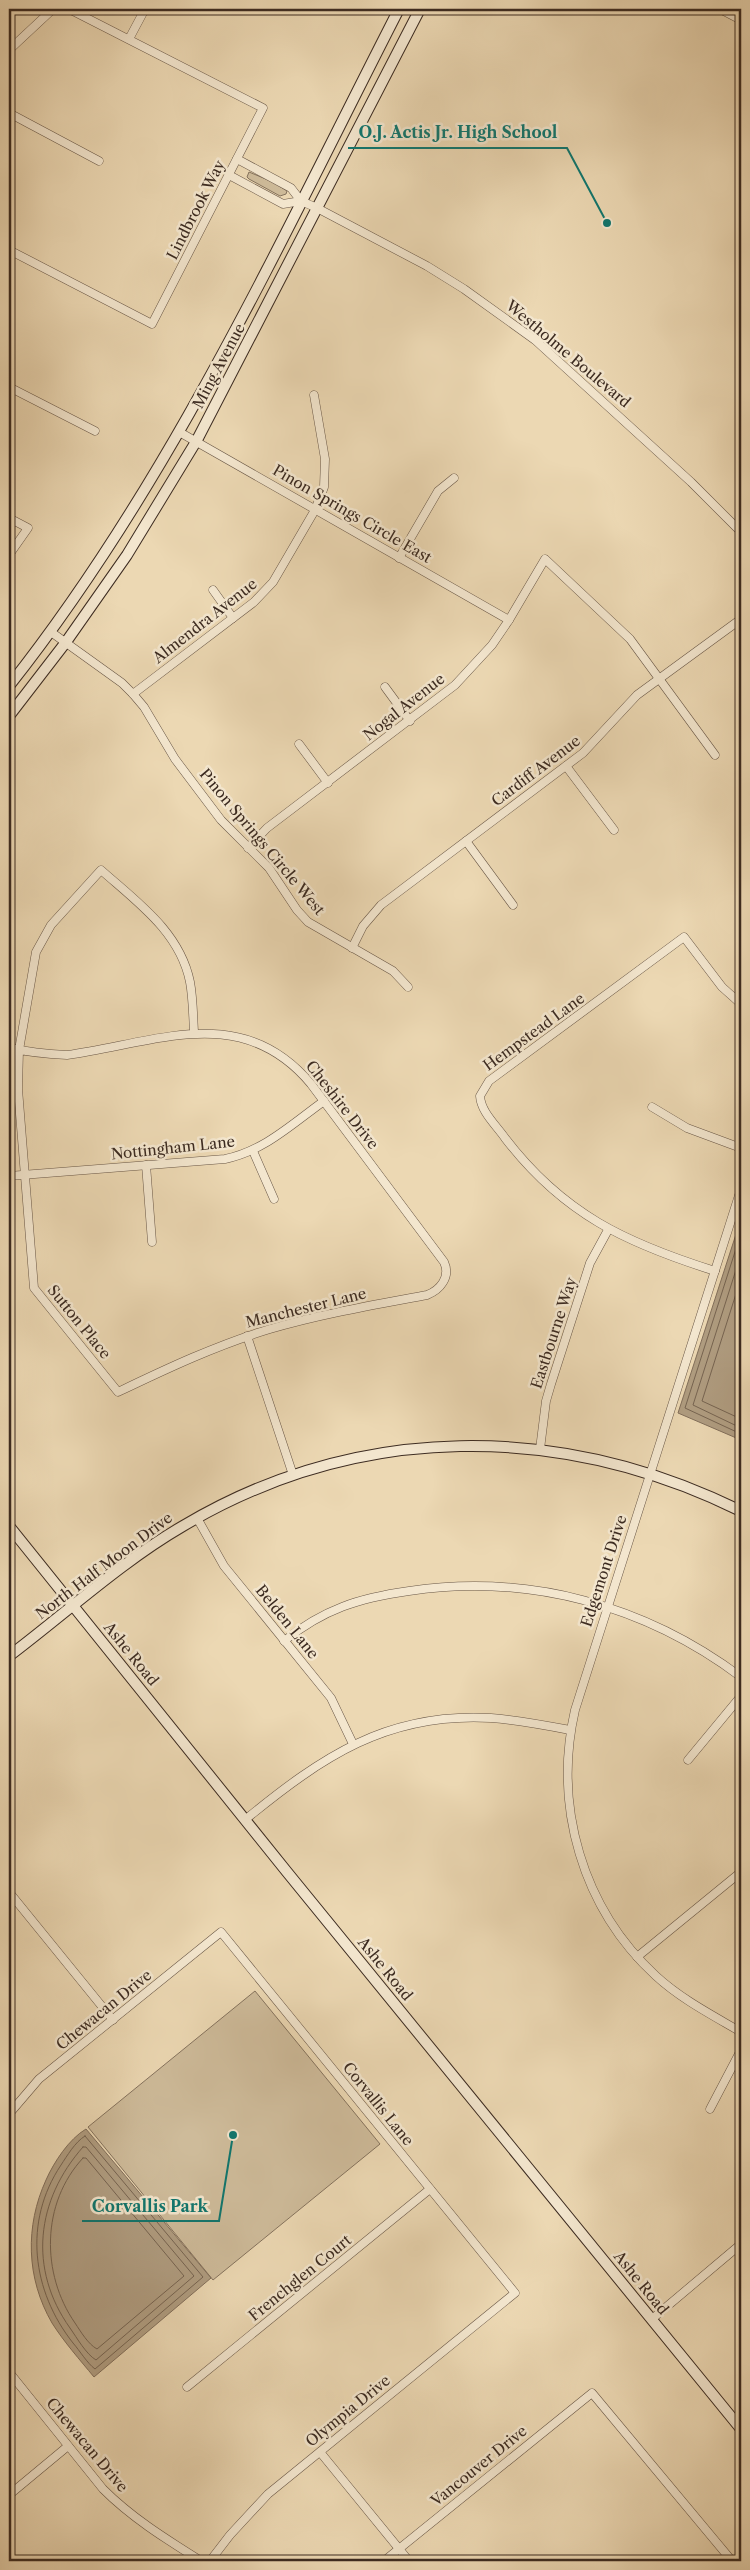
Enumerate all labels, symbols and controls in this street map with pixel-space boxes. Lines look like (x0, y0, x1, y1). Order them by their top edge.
callout: O.J. Actis Jr. High School (348, 117, 567, 148)
text: O.J. Actis Jr. High School (359, 122, 558, 142)
street label: Lindbrook Way (162, 156, 229, 263)
street label: Westholme Boulevard (501, 295, 635, 411)
street label: Ming Avenue (188, 320, 249, 412)
street label: Pinon Springs Circle East (269, 460, 436, 567)
street label: Almendra Avenue (148, 574, 261, 668)
street label: Nogal Avenue (359, 669, 448, 744)
street label: Cardiff Avenue (488, 731, 584, 810)
street label: Pinon Springs Circle West (196, 765, 330, 919)
street label: Hempstead Lane (479, 988, 588, 1075)
street label: Cheshire Drive (302, 1057, 383, 1153)
street label: Nottingham Lane (110, 1132, 236, 1163)
street label: Eastbourne Way (527, 1274, 581, 1391)
street label: Sutton Place (44, 1281, 115, 1363)
street label: Manchester Lane (244, 1283, 368, 1332)
street label: North Half Moon Drive (32, 1508, 176, 1623)
street label: Edgemont Drive (576, 1512, 631, 1629)
street label: Belden Lane (252, 1581, 323, 1663)
street label: Ashe Road (99, 1617, 163, 1689)
street label: Ashe Road (353, 1932, 417, 2004)
street label: Chewacan Drive (52, 1965, 155, 2054)
street label: Corvallis Lane (339, 2058, 418, 2149)
callout: Corvallis Park (82, 2190, 219, 2221)
text: Corvallis Park (92, 2196, 209, 2216)
street label: Frenchglen Court (244, 2230, 355, 2325)
street label: Ashe Road (609, 2246, 673, 2318)
street label: Olympia Drive (301, 2371, 394, 2451)
street label: Chewacan Drive (42, 2394, 132, 2496)
street label: Vancouver Drive (426, 2421, 531, 2511)

